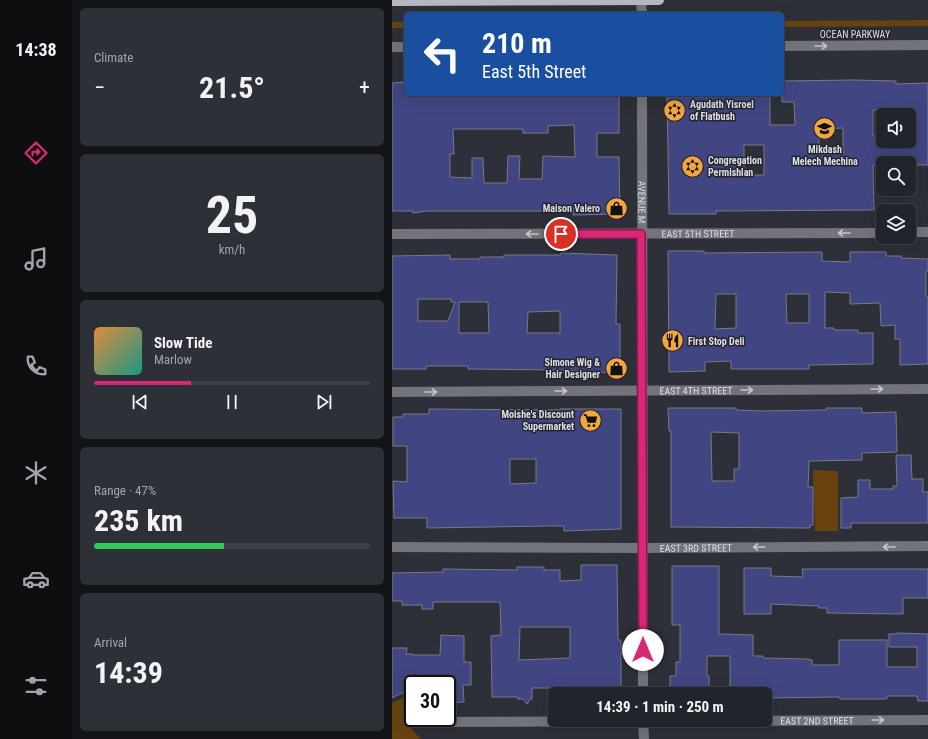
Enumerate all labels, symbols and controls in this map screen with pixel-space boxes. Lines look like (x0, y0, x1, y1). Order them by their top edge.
text: 210 m (482, 27, 552, 60)
icon: left (416, 28, 468, 80)
street label: OCEAN PARKWAY (820, 29, 891, 40)
text: 14:38 (15, 39, 57, 60)
one-way arrow (814, 42, 827, 50)
text: Climate (94, 50, 133, 65)
text: East 5th Street (482, 61, 586, 82)
text: 21.5° (199, 70, 265, 105)
text: − (94, 75, 105, 100)
text: + (359, 75, 370, 100)
synagogue icon: Agudath Yisroel of Flatbush (661, 97, 687, 123)
place label: Agudath Yisroel of Flatbush (690, 99, 754, 122)
map controls (876, 108, 916, 244)
button: sound (876, 108, 916, 148)
school or university icon: Mikdash Melech Mechina (812, 116, 838, 142)
icon: directions (22, 139, 50, 167)
place label: Mikdash Melech Mechina (792, 144, 858, 167)
synagogue icon: Congregation Permishlan (679, 153, 705, 179)
place label: Congregation Permishlan (708, 155, 762, 178)
button: search (876, 156, 916, 196)
street label: AVENUE M (637, 181, 648, 223)
text: 25 (206, 185, 258, 246)
shop icon: Maison Valero (603, 195, 629, 221)
place label: Maison Valero (543, 203, 600, 214)
button: layers (876, 204, 916, 244)
pin (544, 217, 578, 251)
icon: arrive (550, 223, 572, 245)
street label: EAST 5TH STREET (662, 228, 734, 239)
one-way arrow (838, 229, 851, 237)
one-way arrow (526, 230, 539, 238)
text: km/h (219, 242, 245, 257)
icon: music (22, 245, 50, 273)
restaurant icon: First Stop Deli (660, 328, 686, 354)
text: Slow Tide (154, 334, 212, 352)
place label: First Stop Deli (688, 336, 745, 347)
icon: phone (22, 352, 50, 380)
text: Marlow (154, 352, 192, 367)
shop icon: Simone Wig & Hair Designer (603, 355, 629, 381)
place label: Simone Wig & Hair Designer (545, 357, 601, 380)
street label: EAST 4TH STREET (660, 385, 732, 396)
one-way arrow (870, 385, 883, 393)
one-way arrow (740, 386, 753, 394)
one-way arrow (554, 387, 567, 395)
one-way arrow (424, 388, 437, 395)
icon: previous (129, 391, 151, 413)
icon: pause (221, 391, 243, 413)
icon: next (313, 391, 335, 413)
supermarket icon: Moishe's Discount Supermarket (577, 407, 603, 433)
place label: Moishe's Discount Supermarket (502, 409, 574, 432)
icon: climate (22, 459, 50, 487)
text: Range · 47% (94, 483, 156, 498)
text: 235 km (94, 503, 183, 538)
street label: EAST 3RD STREET (660, 542, 732, 553)
one-way arrow (753, 543, 766, 551)
one-way arrow (883, 543, 896, 550)
icon: car (22, 565, 50, 593)
position arrow (622, 629, 664, 671)
text: Arrival (94, 635, 127, 650)
text: 14:39 (94, 655, 163, 690)
icon: filters (22, 672, 50, 700)
speed limit sign: 30 (404, 675, 456, 727)
text: 14:39 · 1 min · 250 m (596, 698, 724, 716)
street label: EAST 2ND STREET (780, 715, 854, 726)
one-way arrow (871, 716, 884, 724)

